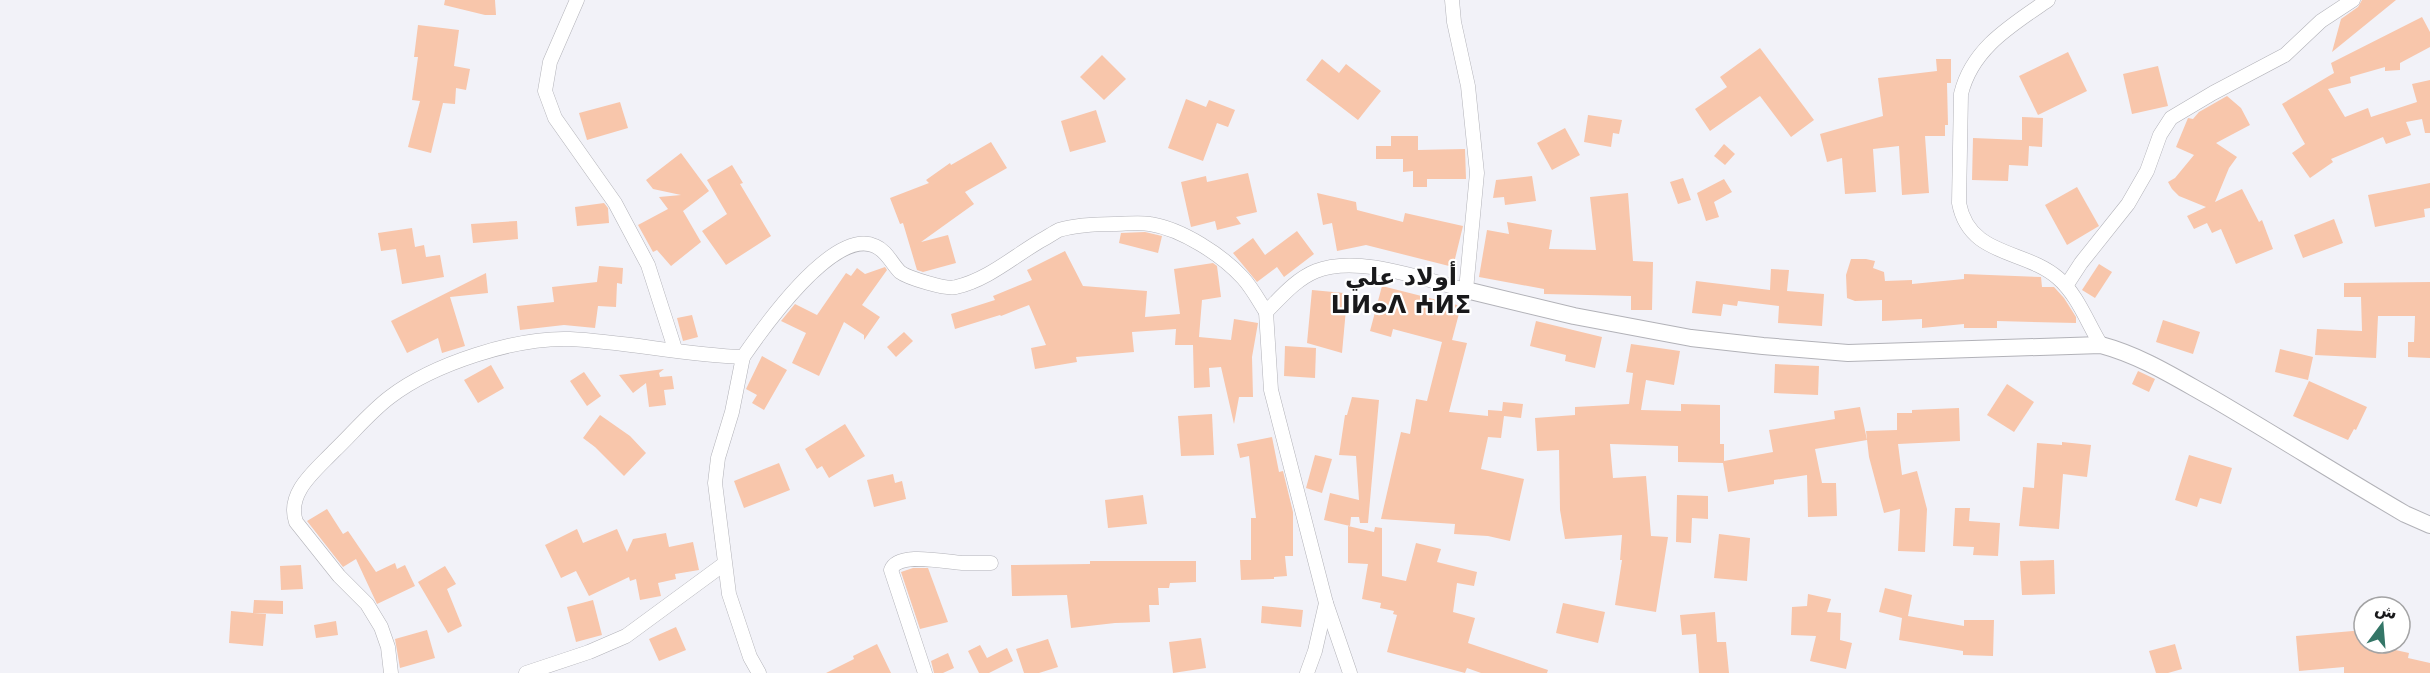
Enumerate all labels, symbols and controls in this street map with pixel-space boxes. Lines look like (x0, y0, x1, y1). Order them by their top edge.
district label: أولاد علي ⵡⵍⴰⴷ ⵄⵍⵉ (1331, 261, 1471, 319)
north arrow (2352, 595, 2412, 655)
text: ش (2373, 599, 2399, 623)

